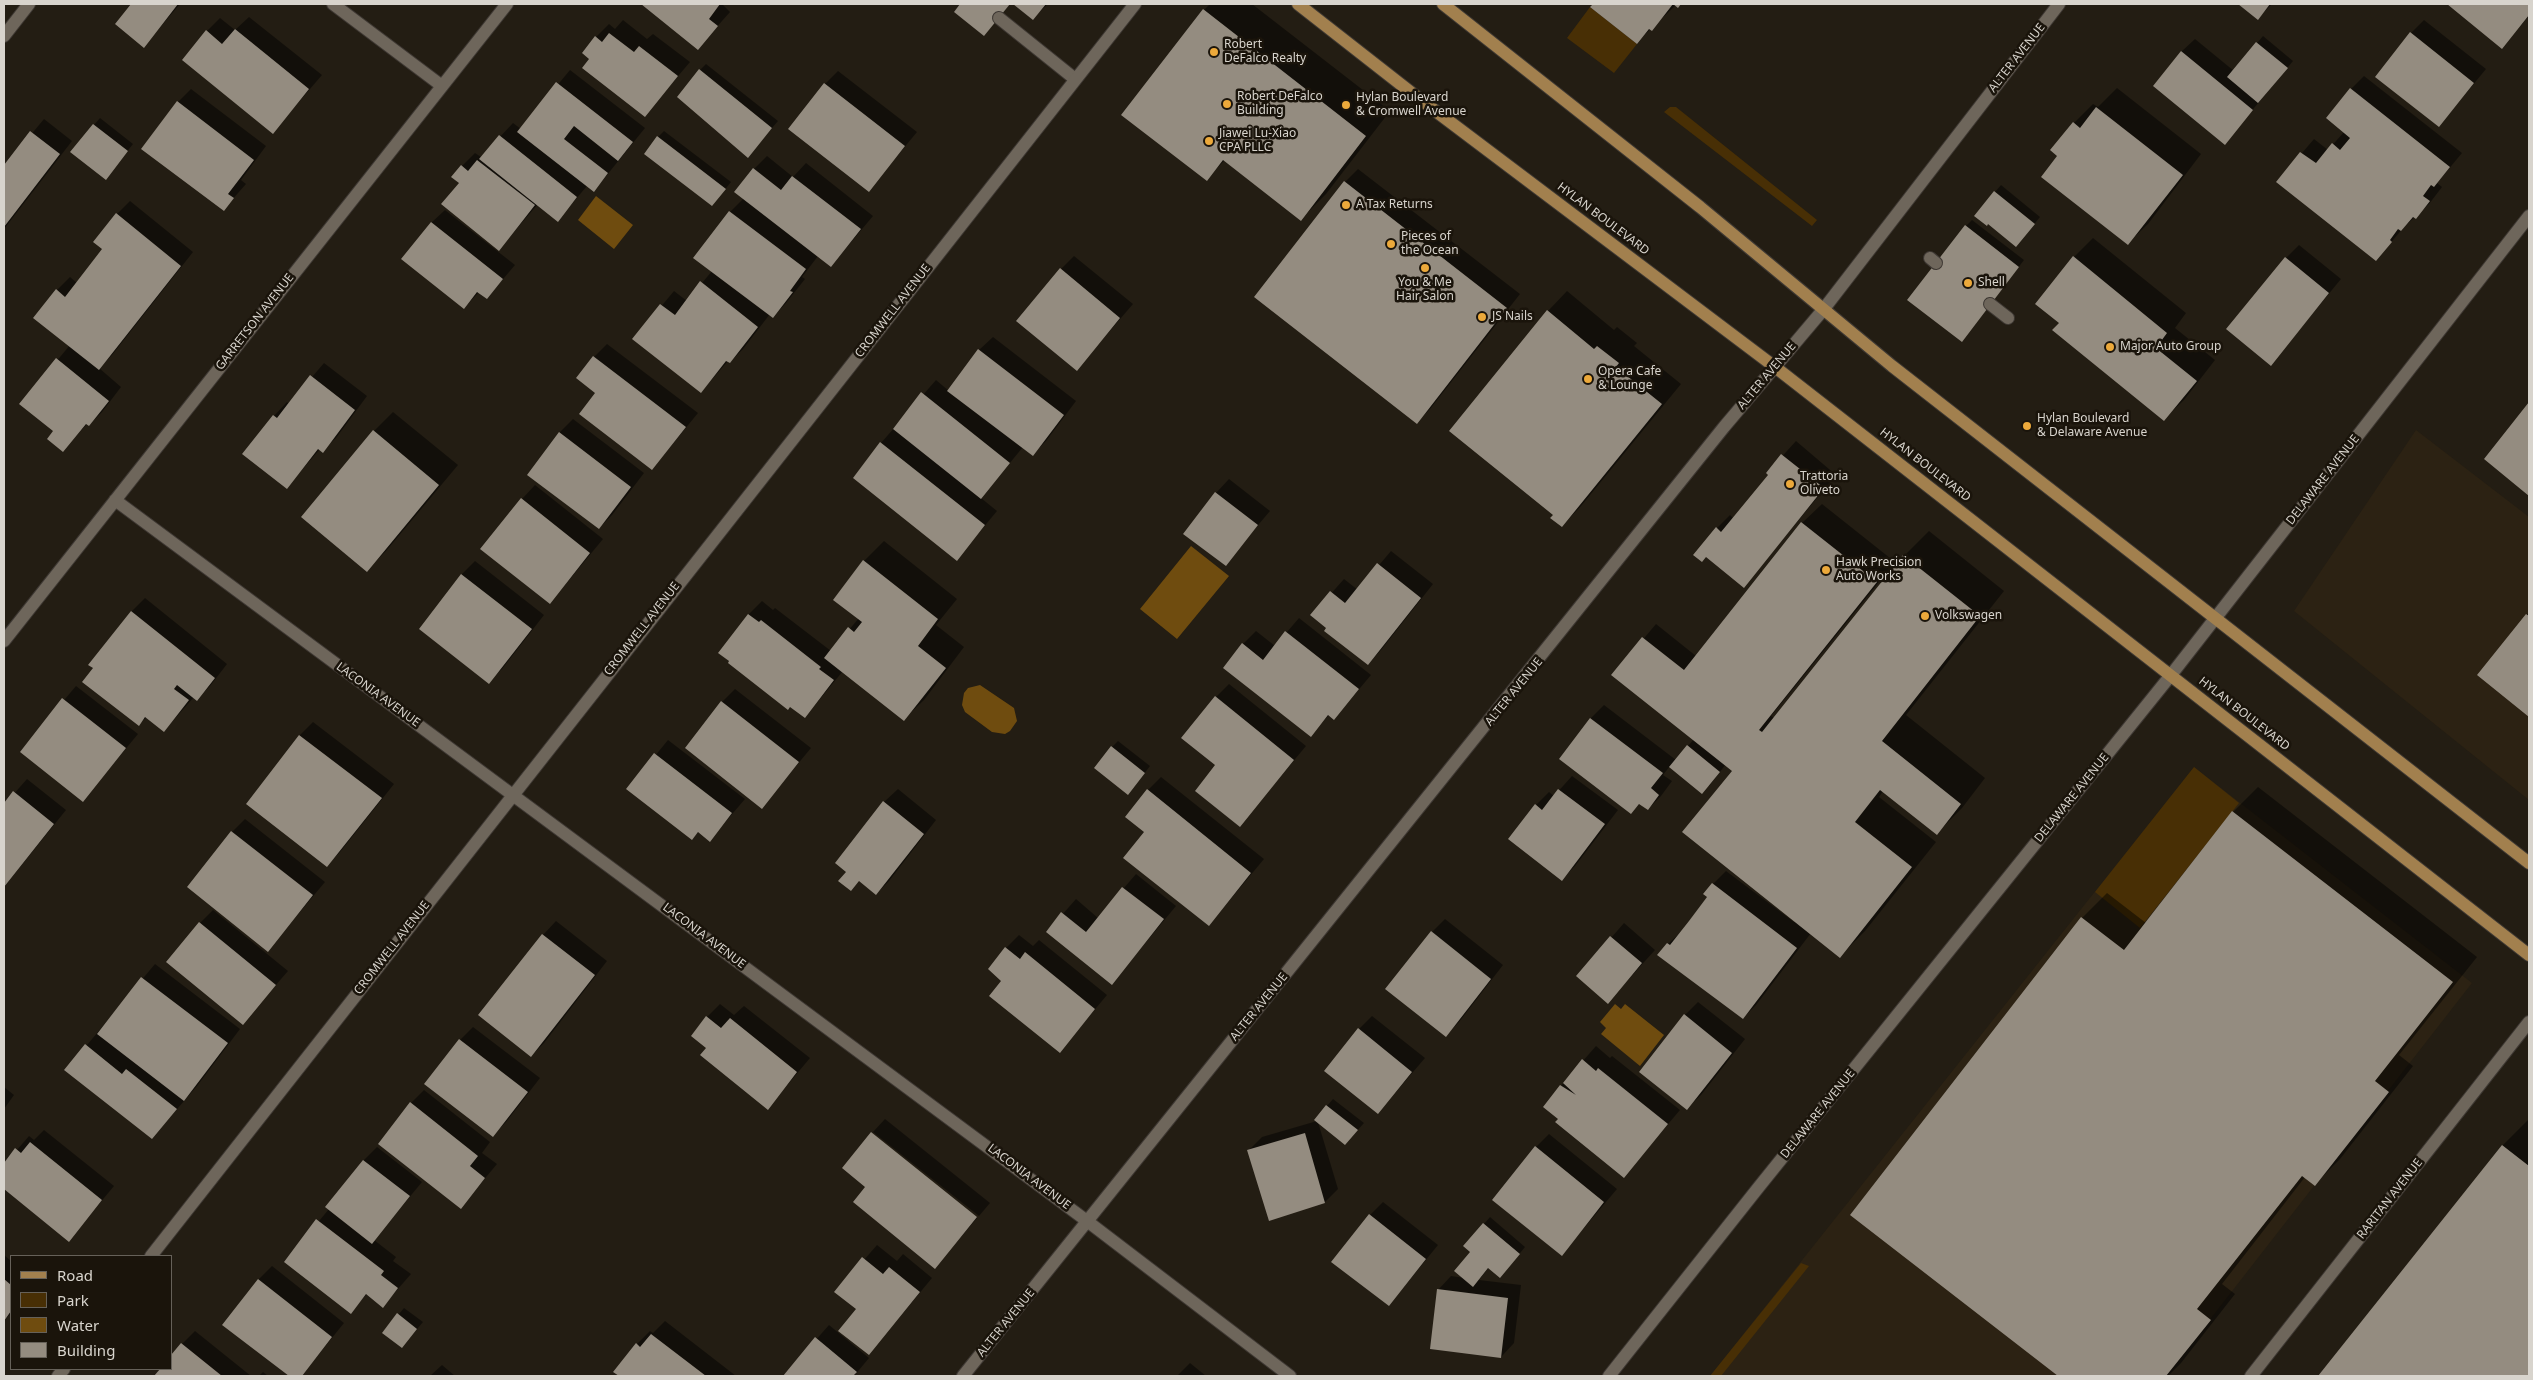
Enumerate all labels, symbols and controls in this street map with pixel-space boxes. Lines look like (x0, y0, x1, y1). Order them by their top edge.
street label: ALTER AVENUE (1986, 21, 2048, 95)
place label: Robert DeFalco Realty (1224, 38, 1306, 66)
marker: Robert DeFalco Realty (1208, 46, 1220, 58)
place label: Robert DeFalco Building (1237, 90, 1323, 118)
place label: Hylan Boulevard & Cromwell Avenue (1356, 91, 1466, 119)
marker: Robert DeFalco Building (1221, 98, 1233, 110)
marker: Hylan Boulevard & Cromwell Avenue (1340, 99, 1352, 111)
place label: Jiawei Lu-Xiao CPA PLLC (1219, 127, 1296, 155)
marker: Jiawei Lu-Xiao CPA PLLC (1203, 135, 1215, 147)
street label: HYLAN BOULEVARD (1554, 180, 1652, 258)
place label: A Tax Returns (1356, 198, 1433, 212)
marker: A Tax Returns (1340, 199, 1352, 211)
place label: Pieces of the Ocean (1401, 230, 1459, 258)
marker: Pieces of the Ocean (1385, 238, 1397, 250)
street label: CROMWELL AVENUE (852, 261, 934, 361)
marker: You & Me Hair Salon (1419, 262, 1431, 274)
street label: GARRETSON AVENUE (213, 271, 297, 373)
place label: You & Me Hair Salon (1396, 276, 1454, 304)
place label: Shell (1978, 276, 2005, 290)
marker: Shell (1962, 277, 1974, 289)
place label: JS Nails (1492, 310, 1533, 324)
marker: JS Nails (1476, 311, 1488, 323)
street label: ALTER AVENUE (1735, 339, 1799, 413)
place label: Major Auto Group (2120, 340, 2221, 354)
marker: Major Auto Group (2104, 341, 2116, 353)
place label: Opera Cafe & Lounge (1598, 365, 1661, 393)
marker: Opera Cafe & Lounge (1582, 373, 1594, 385)
place label: Hylan Boulevard & Delaware Avenue (2037, 412, 2147, 440)
marker: Hylan Boulevard & Delaware Avenue (2021, 420, 2033, 432)
street label: HYLAN BOULEVARD (1877, 425, 1973, 505)
street label: DELAWARE AVENUE (2283, 432, 2363, 528)
place label: Trattoria Oliveto (1800, 470, 1848, 498)
marker: Trattoria Oliveto (1784, 478, 1796, 490)
place label: Hawk Precision Auto Works (1836, 556, 1922, 584)
marker: Hawk Precision Auto Works (1820, 564, 1832, 576)
street label: CROMWELL AVENUE (601, 579, 683, 679)
place label: Volkswagen (1935, 609, 2002, 623)
marker: Volkswagen (1919, 610, 1931, 622)
street label: ALTER AVENUE (1482, 655, 1546, 729)
street label: LACONIA AVENUE (333, 660, 423, 730)
street label: HYLAN BOULEVARD (2196, 674, 2292, 754)
street label: DELAWARE AVENUE (2032, 751, 2112, 845)
street label: CROMWELL AVENUE (351, 898, 433, 998)
street label: LACONIA AVENUE (660, 900, 748, 972)
street label: ALTER AVENUE (1227, 970, 1291, 1044)
street label: DELAWARE AVENUE (1778, 1067, 1858, 1161)
street label: LACONIA AVENUE (985, 1141, 1073, 1213)
street label: RARITAN AVENUE (2354, 1156, 2426, 1242)
legend (10, 1255, 172, 1370)
text: Road (57, 1265, 93, 1285)
street label: ALTER AVENUE (974, 1286, 1038, 1360)
text: Park (57, 1290, 89, 1310)
text: Water (57, 1315, 99, 1335)
text: Building (57, 1340, 115, 1360)

